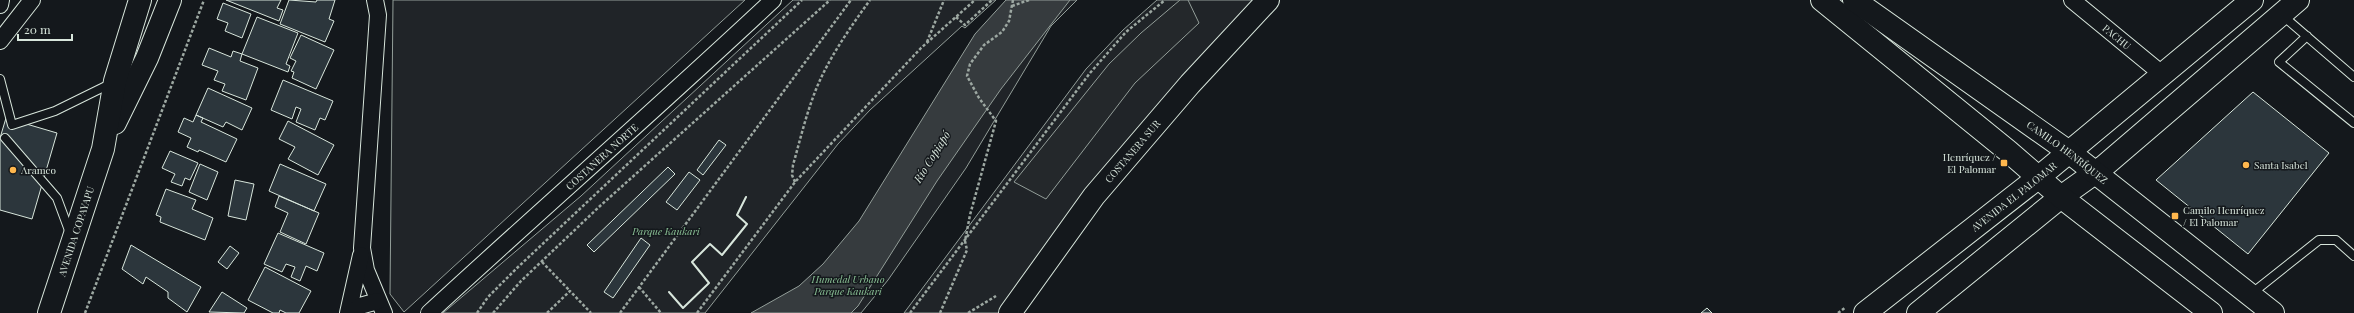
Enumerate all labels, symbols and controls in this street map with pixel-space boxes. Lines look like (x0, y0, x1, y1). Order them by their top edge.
scale bar (18, 16, 72, 42)
text: 20 m (24, 21, 51, 37)
street label: PACHU (2100, 21, 2134, 53)
street label: COSTANERA SUR (1101, 116, 1164, 186)
street label: CAMILO HENRÍQUEZ (2024, 117, 2111, 187)
street label: COSTANERA NORTE (562, 120, 641, 193)
water label: Río Copiapó (909, 128, 954, 186)
place label: Henríquez / El Palomar (1943, 150, 1997, 176)
street label: AVENIDA EL PALOMAR (1967, 158, 2060, 235)
marker: Henríquez / El Palomar (1999, 158, 2009, 168)
place label: Santa Isabel (2254, 158, 2308, 172)
marker: Santa Isabel (2241, 160, 2251, 170)
place label: Aramco (20, 163, 56, 177)
marker: Aramco (8, 165, 18, 175)
street label: AVENIDA COPAYAPU (54, 184, 97, 279)
place label: Camilo Henríquez / El Palomar (2183, 203, 2265, 229)
marker: Camilo Henríquez / El Palomar (2170, 211, 2180, 221)
park label: Parque Kaukari (631, 224, 701, 238)
park label: Humedal Urbano Parque Kaukari (810, 272, 885, 298)

